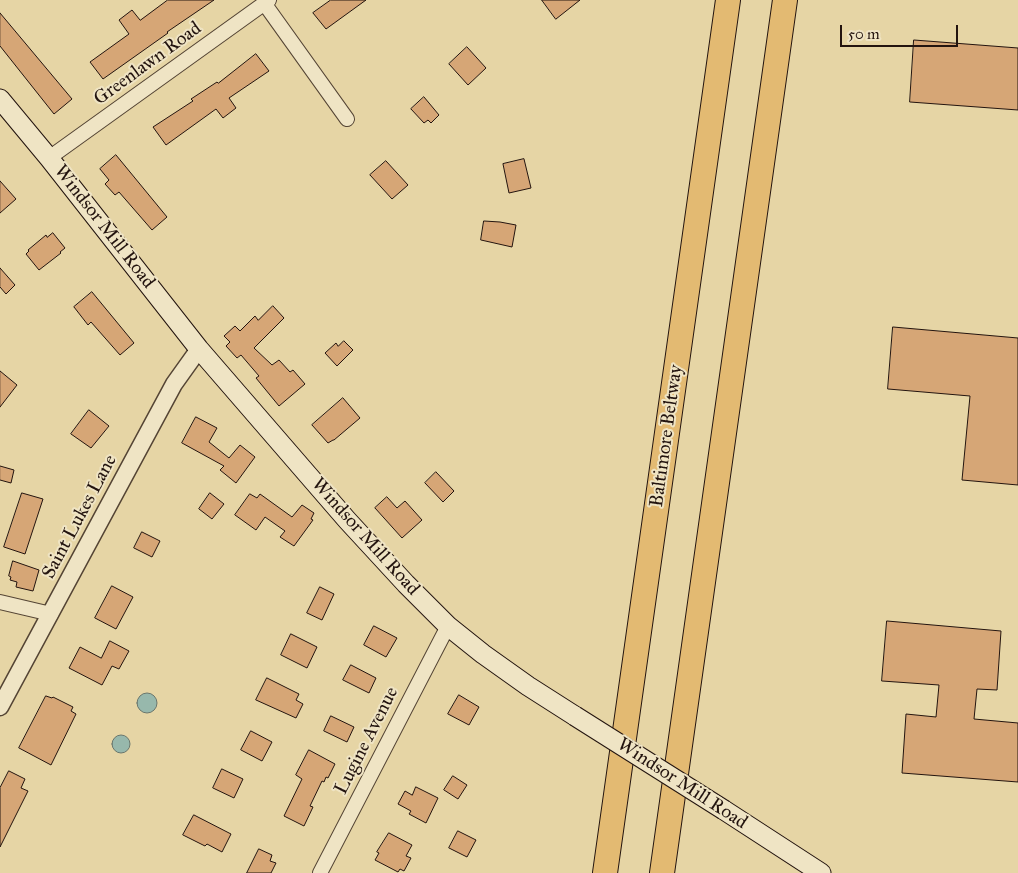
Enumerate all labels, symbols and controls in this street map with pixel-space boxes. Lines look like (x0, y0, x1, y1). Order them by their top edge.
scale bar (843, 15, 960, 47)
street label: Greenlawn Road (90, 17, 206, 111)
text: 50 m (848, 25, 880, 43)
street label: Windsor Mill Road (49, 161, 159, 293)
street label: Baltimore Beltway (646, 363, 688, 509)
street label: Saint Lukes Lane (38, 451, 122, 583)
street label: Windsor Mill Road (306, 473, 424, 601)
street label: Lugine Avenue (330, 683, 404, 799)
street label: Windsor Mill Road (613, 733, 751, 835)

